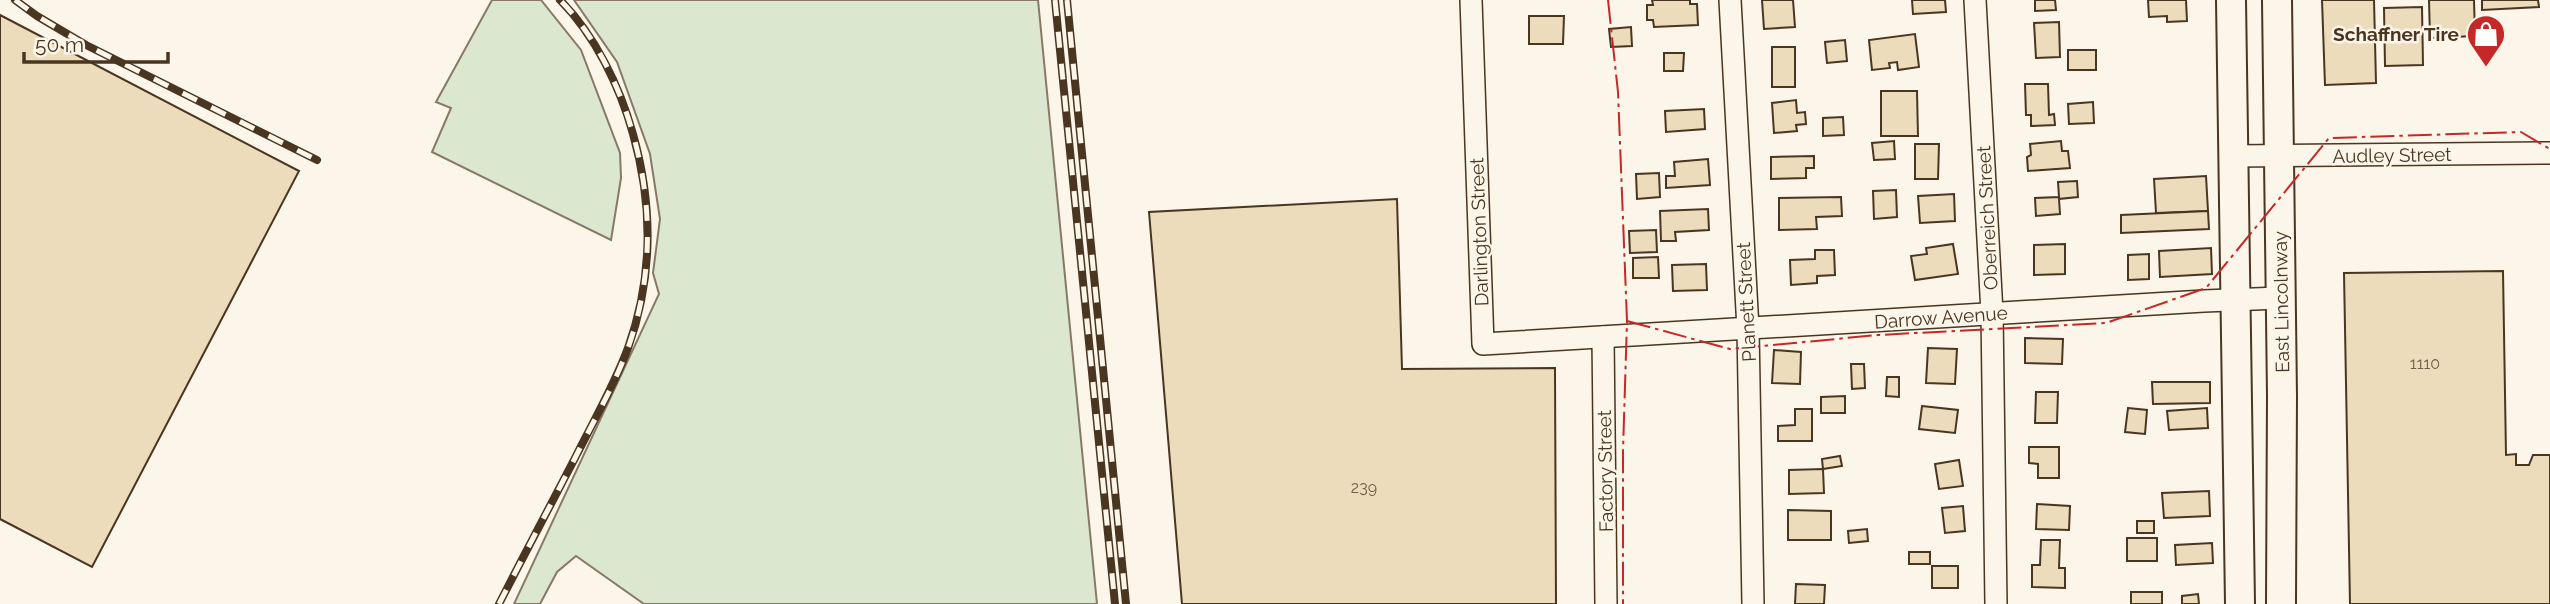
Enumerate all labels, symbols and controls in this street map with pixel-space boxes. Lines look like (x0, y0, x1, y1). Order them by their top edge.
shop icon: Schaffner Tire (2465, 13, 2507, 68)
scale bar (24, 21, 168, 65)
place label: Schaffner Tire (2333, 23, 2459, 45)
text: 50 m (35, 32, 84, 57)
street label: Audley Street (2332, 143, 2452, 167)
street label: Oberreich Street (1972, 145, 2002, 291)
street label: Darlington Street (1465, 157, 1493, 307)
street label: East Lincolnway (2269, 231, 2293, 373)
street label: Planett Street (1732, 241, 1760, 362)
street label: Darrow Avenue (1874, 301, 2008, 333)
house number: 1110 (2410, 354, 2440, 373)
street label: Factory Street (1593, 409, 1617, 532)
house number: 239 (1351, 478, 1377, 497)

